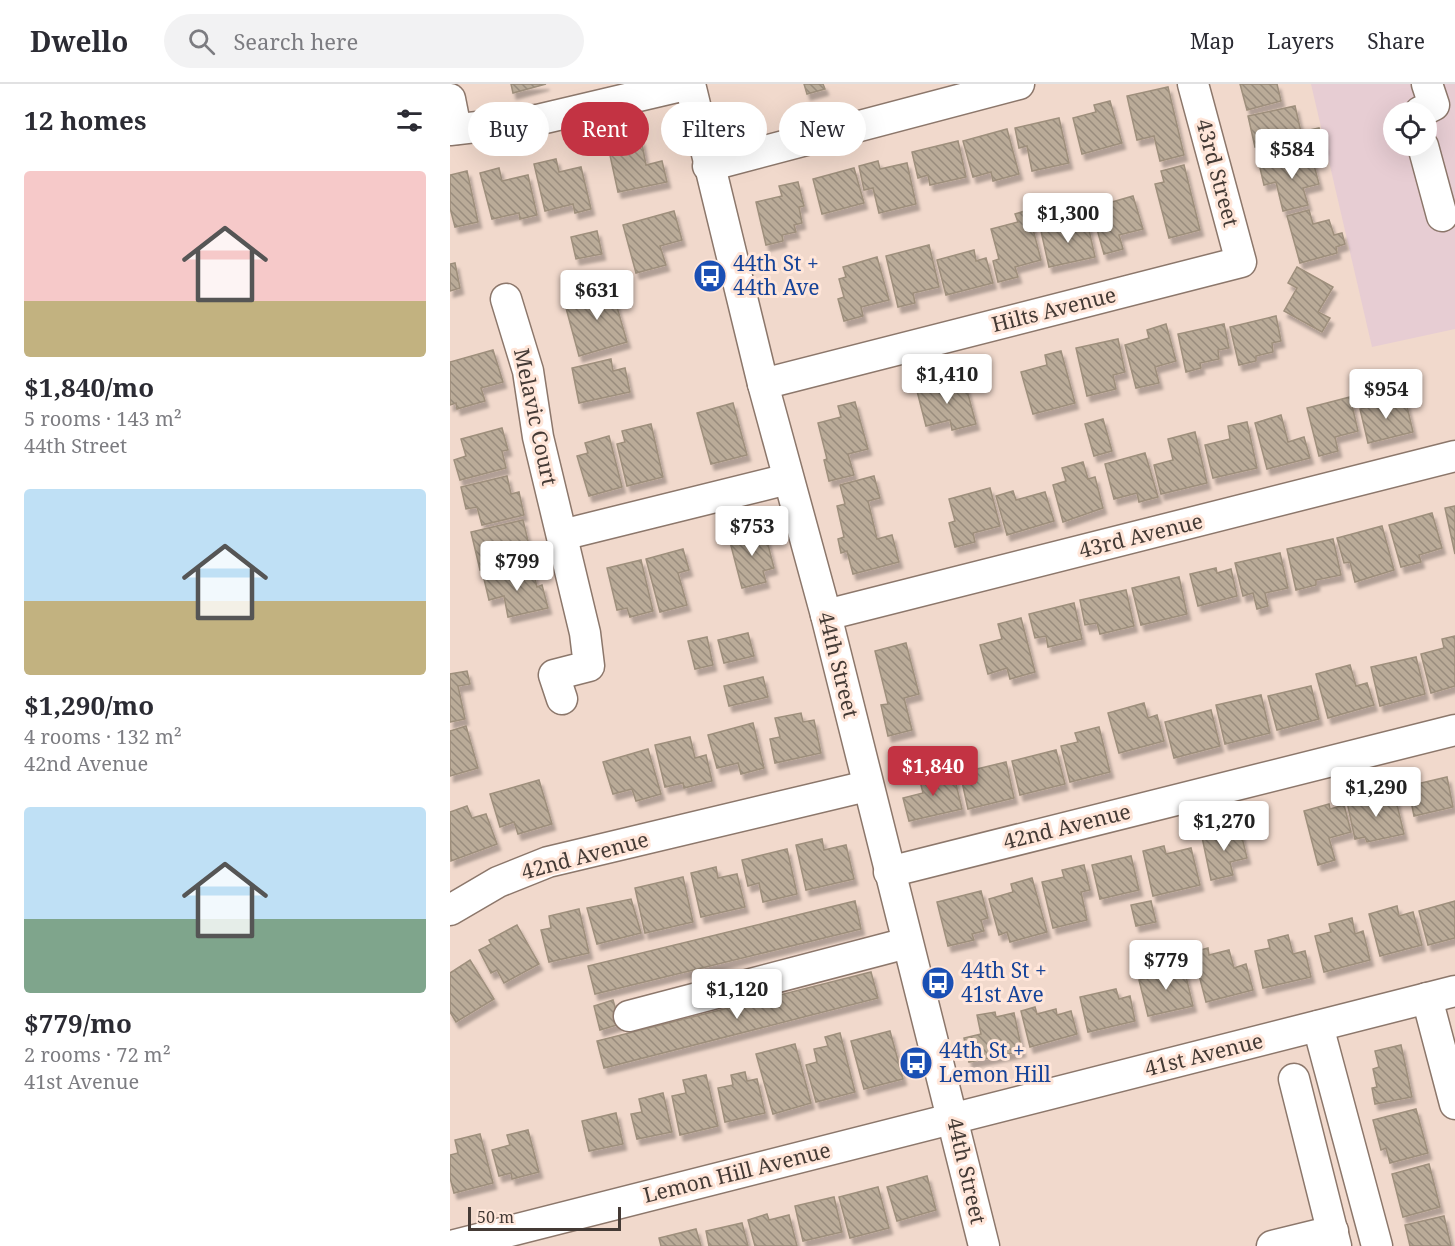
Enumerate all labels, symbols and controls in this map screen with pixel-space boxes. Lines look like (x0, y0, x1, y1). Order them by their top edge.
search box (164, 14, 584, 68)
text: Dwello (30, 22, 128, 60)
icon: search (185, 25, 218, 58)
text: Search here (233, 26, 358, 56)
text: Map (1190, 27, 1234, 55)
text: Layers (1267, 27, 1334, 55)
text: Share (1367, 27, 1425, 55)
text: 12 homes (24, 102, 146, 138)
chip: Buy (468, 102, 549, 156)
chip: Rent (561, 102, 649, 156)
chip: Filters (661, 102, 767, 156)
chip: New (779, 102, 866, 156)
map controls (1383, 102, 1437, 156)
button: locate (1383, 102, 1437, 156)
icon: filters (393, 104, 426, 137)
street label: 43rd Street (1190, 116, 1246, 230)
pin: $584 (1256, 129, 1328, 180)
text: $584 (1269, 135, 1315, 162)
pin: $1,300 (1019, 193, 1117, 244)
text: $1,300 (1037, 199, 1099, 226)
icon: home (171, 210, 279, 318)
place label: 44th St + 44th Ave (733, 249, 820, 301)
bus stop icon: 44th St + 44th Ave (692, 258, 728, 294)
pin: $631 (561, 270, 633, 321)
text: $631 (574, 276, 620, 303)
street label: Hilts Avenue (989, 280, 1119, 338)
street label: Melavic Court (508, 346, 564, 488)
pin: $1,410 (898, 354, 996, 405)
text: $1,410 (916, 360, 978, 387)
text: $1,840/mo (24, 369, 154, 405)
pin: $954 (1350, 369, 1422, 420)
text: $954 (1363, 375, 1409, 402)
text: 5 rooms · 143 m² (24, 405, 182, 432)
text: 44th Street (24, 432, 127, 459)
pin: $753 (716, 506, 788, 557)
street label: 43rd Avenue (1076, 506, 1206, 564)
text: $753 (729, 512, 775, 539)
icon: home (171, 528, 279, 636)
pin: $799 (481, 541, 553, 592)
text: $799 (494, 547, 540, 574)
street label: 44th Street (812, 609, 866, 721)
text: $1,290/mo (24, 687, 154, 723)
text: 4 rooms · 132 m² (24, 723, 182, 750)
pin: $1,840 (884, 746, 982, 797)
text: 42nd Avenue (24, 750, 148, 777)
text: $1,840 (902, 752, 964, 779)
pin: $1,290 (1327, 767, 1425, 818)
text: $1,290 (1345, 773, 1407, 800)
street label: 42nd Avenue (1000, 797, 1133, 855)
pin: $1,270 (1175, 801, 1273, 852)
text: $1,270 (1193, 807, 1255, 834)
street label: 42nd Avenue (518, 825, 651, 885)
icon: home (171, 846, 279, 954)
pin: $779 (1130, 940, 1202, 991)
text: $779 (1143, 946, 1189, 973)
place label: 44th St + 41st Ave (961, 956, 1047, 1008)
bus stop icon: 44th St + 41st Ave (920, 965, 956, 1001)
pin: $1,120 (688, 969, 786, 1020)
text: $1,120 (706, 975, 768, 1002)
text: $779/mo (24, 1005, 132, 1041)
street label: 41st Avenue (1142, 1026, 1266, 1082)
place label: 44th St + Lemon Hill (939, 1036, 1051, 1088)
text: 2 rooms · 72 m² (24, 1041, 171, 1068)
bus stop icon: 44th St + Lemon Hill (898, 1045, 934, 1081)
text: 41st Avenue (24, 1068, 139, 1095)
street label: 44th Street (941, 1115, 993, 1227)
street label: Lemon Hill Avenue (640, 1135, 833, 1209)
scale bar (468, 1204, 621, 1232)
text: 50 m (477, 1206, 514, 1228)

